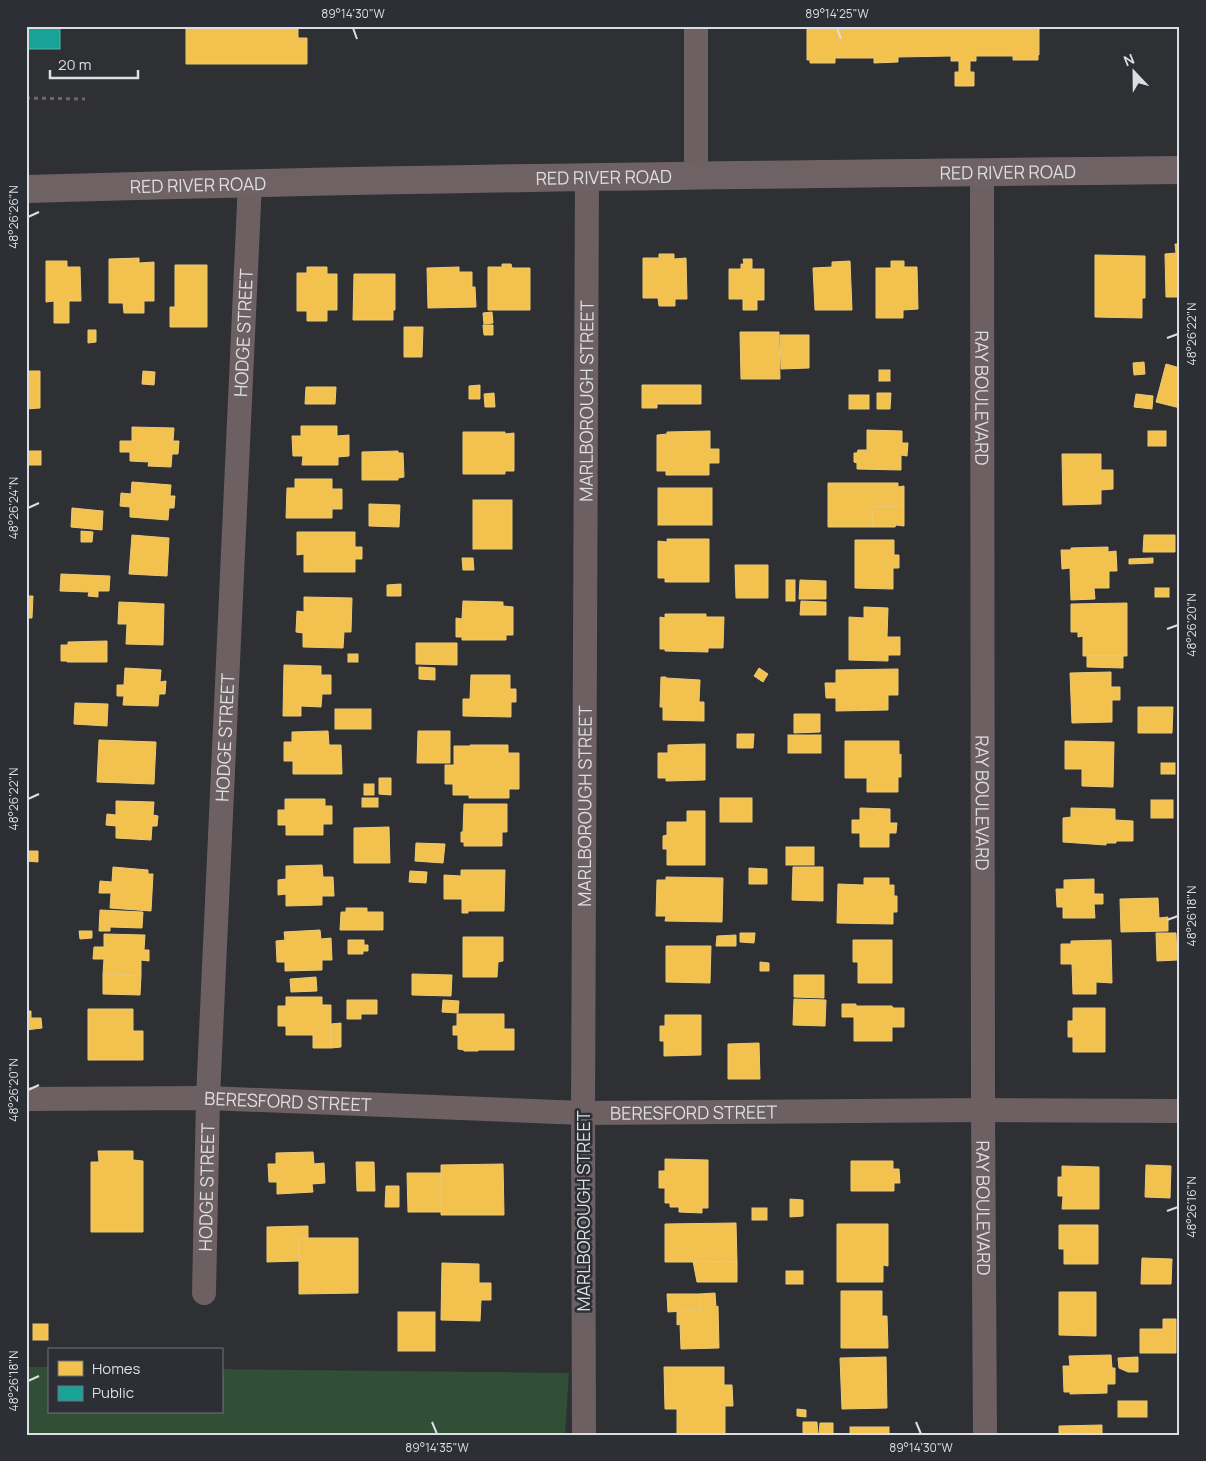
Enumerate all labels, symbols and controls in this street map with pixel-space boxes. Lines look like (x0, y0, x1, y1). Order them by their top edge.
text: 89°14'30"W (321, 5, 386, 22)
text: 89°14'25"W (805, 5, 870, 22)
scale bar (50, 48, 138, 80)
north arrow (1108, 48, 1158, 98)
text: N (1121, 49, 1137, 70)
text: 20 m (58, 54, 91, 75)
street label: RED RIVER ROAD (939, 159, 1076, 185)
street label: RED RIVER ROAD (535, 164, 672, 190)
street label: RED RIVER ROAD (129, 171, 266, 198)
text: 48°26'26"N (5, 185, 22, 249)
street label: HODGE STREET (228, 268, 258, 398)
street label: MARLBOROUGH STREET (574, 300, 598, 502)
text: 48°26'22"N (1183, 303, 1200, 365)
street label: RAY BOULEVARD (970, 330, 994, 466)
text: 48°26'24"N (5, 477, 22, 539)
text: 48°26'20"N (1183, 593, 1200, 657)
street label: HODGE STREET (210, 672, 239, 802)
street label: MARLBOROUGH STREET (572, 705, 597, 907)
street label: RAY BOULEVARD (971, 735, 995, 871)
text: 48°26'22"N (5, 768, 22, 830)
text: 48°26'18"N (1183, 886, 1200, 946)
text: 48°26'20"N (5, 1058, 22, 1122)
street label: BERESFORD STREET (204, 1086, 372, 1117)
street label: BERESFORD STREET (610, 1100, 778, 1125)
street label: MARLBOROUGH STREET (571, 1110, 595, 1312)
street label: HODGE STREET (193, 1122, 219, 1252)
street label: RAY BOULEVARD (971, 1140, 996, 1276)
text: 48°26'16"N (1183, 1176, 1200, 1238)
legend (48, 1348, 222, 1414)
text: 48°26'18"N (5, 1351, 22, 1411)
text: Homes (92, 1358, 141, 1379)
text: Public (92, 1382, 134, 1403)
text: 89°14'35"W (405, 1439, 469, 1456)
text: 89°14'30"W (889, 1439, 954, 1456)

